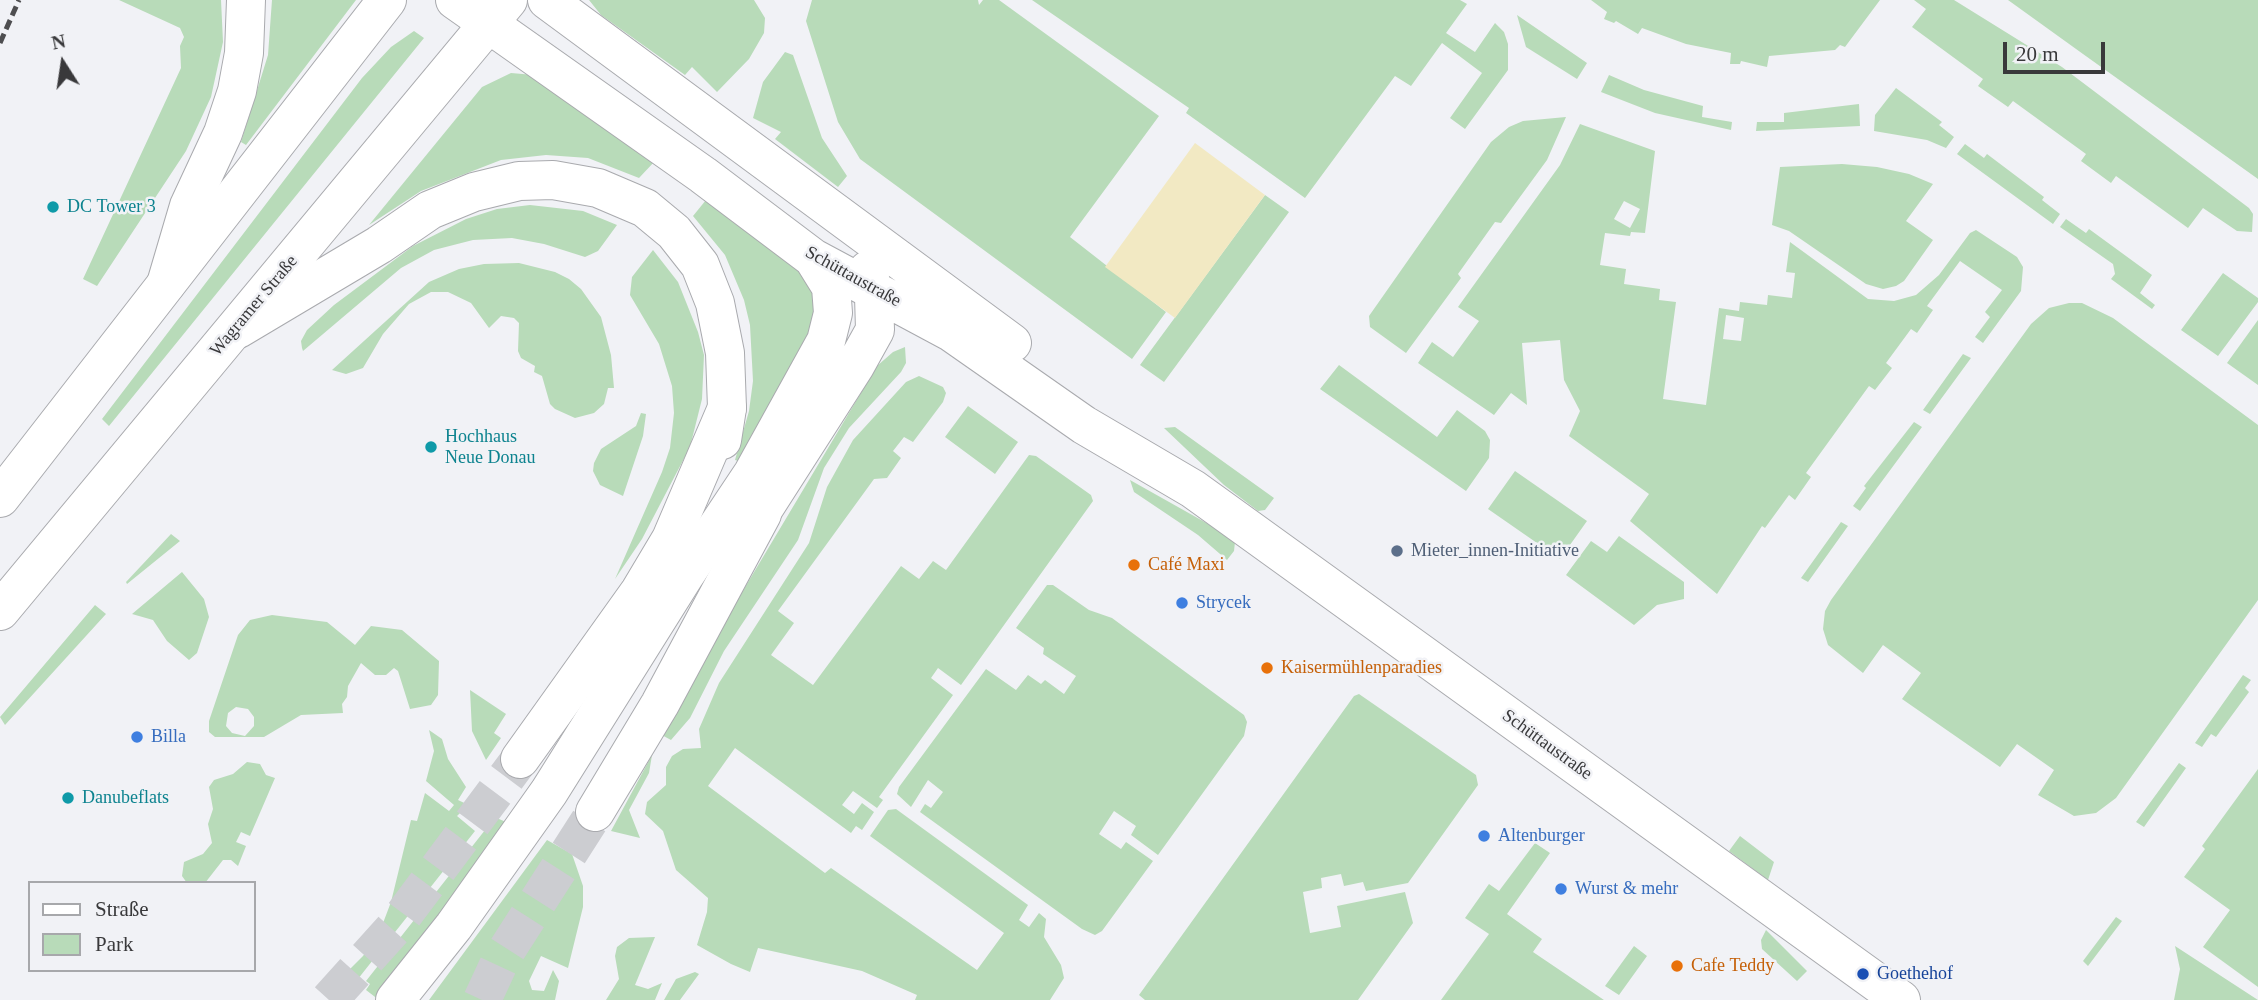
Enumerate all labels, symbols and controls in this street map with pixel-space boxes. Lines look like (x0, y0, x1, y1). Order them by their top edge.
north arrow (28, 28, 98, 98)
scale bar (2006, 28, 2108, 72)
text: N (50, 30, 67, 54)
text: 20 m (2016, 42, 2059, 66)
place label: DC Tower 3 (67, 196, 156, 218)
marker: DC Tower 3 (45, 199, 61, 215)
street label: Schüttaustraße (801, 242, 905, 312)
street label: Wagramer Straße (206, 251, 302, 361)
place label: Hochhaus Neue Donau (445, 426, 535, 468)
marker: Hochhaus Neue Donau (423, 439, 439, 455)
place label: Mieter_innen-Initiative (1411, 540, 1579, 562)
marker: Mieter_innen-Initiative (1389, 543, 1405, 559)
place label: Café Maxi (1148, 554, 1224, 576)
marker: Café Maxi (1126, 557, 1142, 573)
place label: Strycek (1196, 592, 1251, 614)
marker: Strycek (1174, 595, 1190, 611)
place label: Kaisermühlenparadies (1281, 657, 1442, 679)
marker: Kaisermühlenparadies (1259, 660, 1275, 676)
street label: Schüttaustraße (1498, 705, 1596, 785)
place label: Billa (151, 726, 186, 748)
marker: Billa (129, 729, 145, 745)
place label: Danubeflats (82, 787, 169, 809)
marker: Danubeflats (60, 790, 76, 806)
place label: Altenburger (1498, 825, 1585, 847)
marker: Altenburger (1476, 828, 1492, 844)
place label: Wurst & mehr (1575, 878, 1678, 900)
legend (28, 881, 256, 972)
marker: Wurst & mehr (1553, 881, 1569, 897)
text: Straße (95, 897, 149, 921)
text: Park (95, 932, 134, 956)
place label: Cafe Teddy (1691, 955, 1774, 977)
marker: Cafe Teddy (1669, 958, 1685, 974)
place label: Goethehof (1877, 963, 1953, 985)
marker: Goethehof (1855, 966, 1871, 982)

